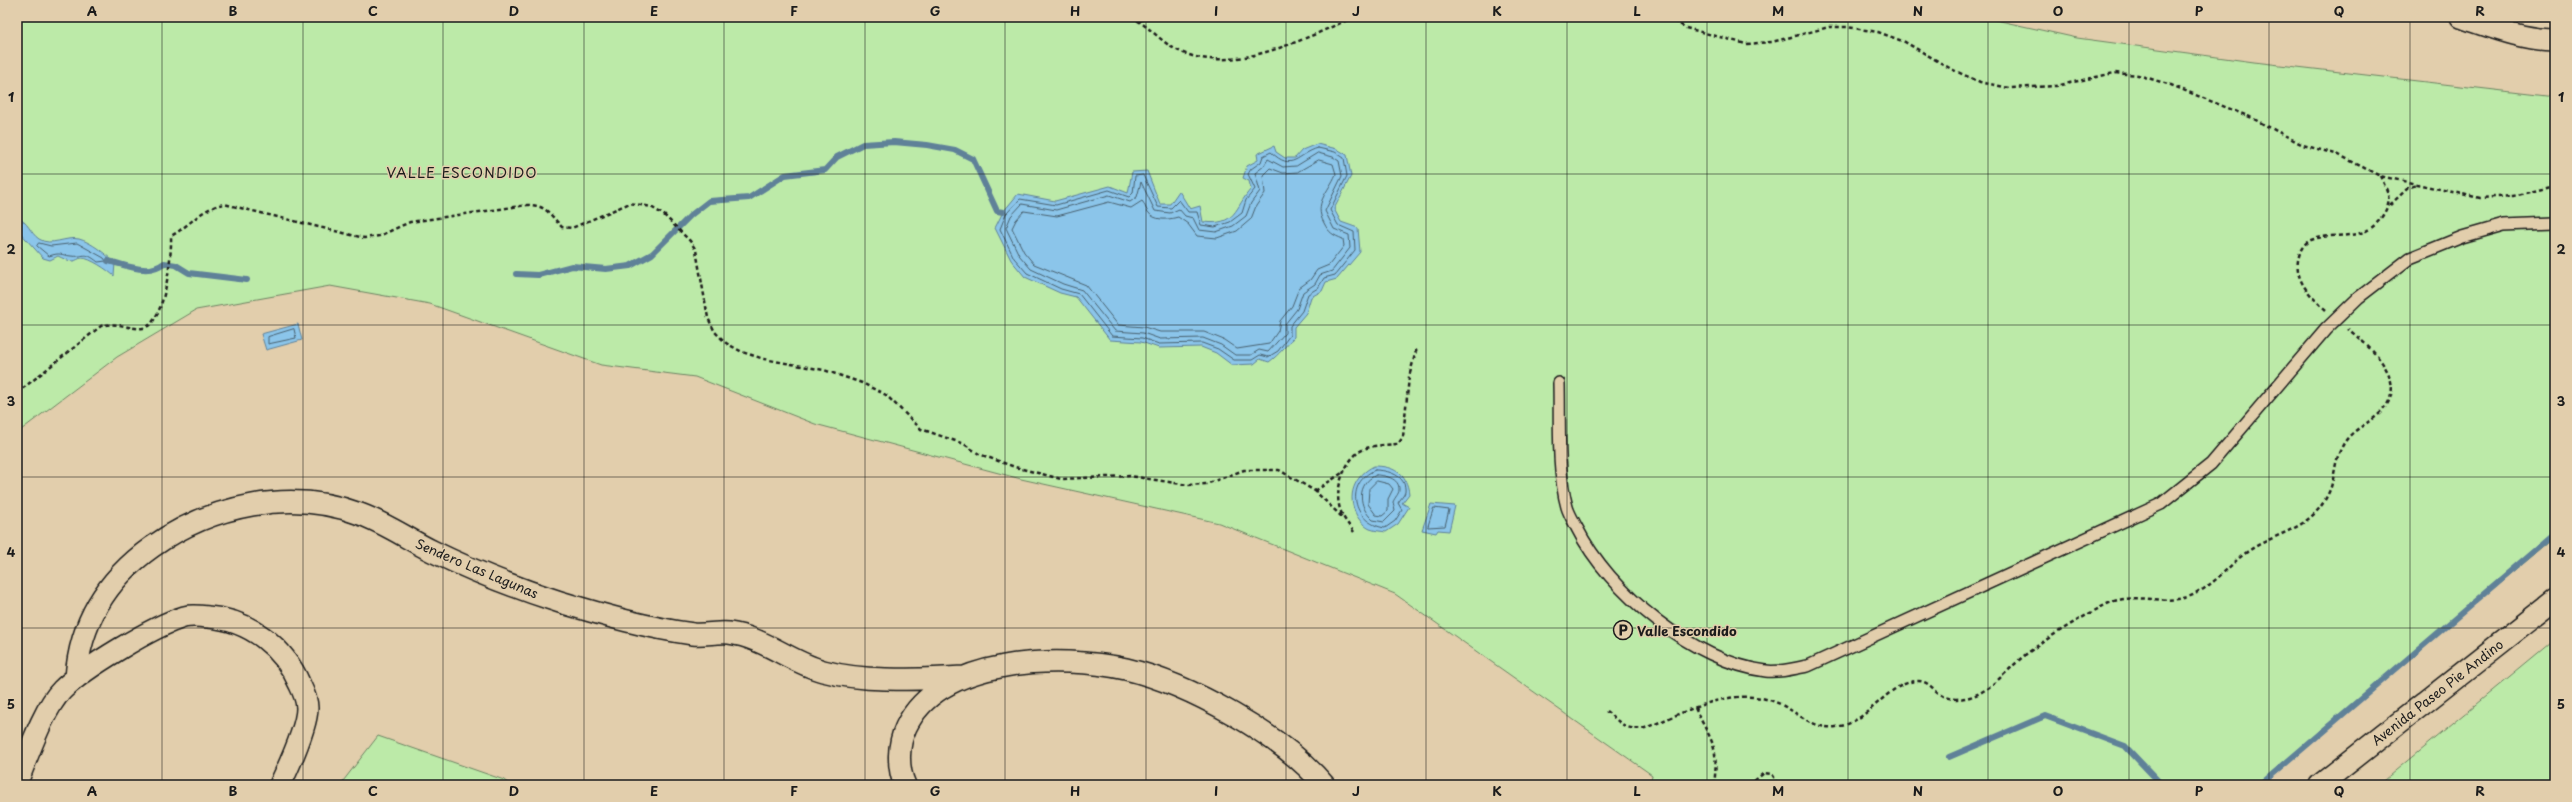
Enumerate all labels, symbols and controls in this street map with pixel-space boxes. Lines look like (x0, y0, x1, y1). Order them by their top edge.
text: A (87, 1, 97, 20)
text: B (229, 1, 238, 20)
text: C (368, 1, 378, 20)
text: D (509, 1, 519, 20)
text: E (650, 1, 658, 20)
text: F (790, 1, 798, 20)
text: G (930, 1, 940, 20)
text: H (1070, 1, 1080, 20)
text: I (1214, 1, 1218, 20)
text: J (1352, 1, 1360, 20)
text: K (1492, 1, 1502, 20)
text: L (1633, 1, 1641, 20)
text: M (1772, 1, 1784, 20)
text: N (1913, 1, 1923, 20)
text: O (2053, 1, 2063, 20)
text: P (2195, 1, 2204, 20)
text: Q (2334, 1, 2344, 20)
text: R (2475, 1, 2485, 20)
text: 1 (8, 87, 14, 106)
text: 1 (2558, 87, 2564, 106)
district label: VALLE ESCONDIDO (386, 162, 538, 183)
text: 2 (6, 239, 16, 258)
text: 2 (2556, 239, 2566, 258)
text: 3 (7, 391, 16, 410)
text: 3 (2557, 391, 2566, 410)
street label: Sendero Las Lagunas (413, 533, 541, 603)
text: 4 (7, 542, 16, 561)
text: 4 (2557, 542, 2566, 561)
parking icon: Valle Escondido (1612, 619, 1634, 641)
place label: Valle Escondido (1637, 621, 1737, 640)
street label: Avenida Paseo Pie Andino (2367, 635, 2507, 749)
text: 5 (7, 694, 15, 713)
text: 5 (2557, 694, 2565, 713)
text: A (87, 781, 97, 800)
text: B (229, 781, 238, 800)
text: C (368, 781, 378, 800)
text: D (509, 781, 519, 800)
text: E (650, 781, 658, 800)
text: F (790, 781, 798, 800)
text: G (930, 781, 940, 800)
text: H (1070, 781, 1080, 800)
text: I (1214, 781, 1218, 800)
text: J (1352, 781, 1360, 800)
text: K (1492, 781, 1502, 800)
text: L (1633, 781, 1641, 800)
text: M (1772, 781, 1784, 800)
text: N (1913, 781, 1923, 800)
text: O (2053, 781, 2063, 800)
text: P (2195, 781, 2204, 800)
text: Q (2334, 781, 2344, 800)
text: R (2475, 781, 2485, 800)

